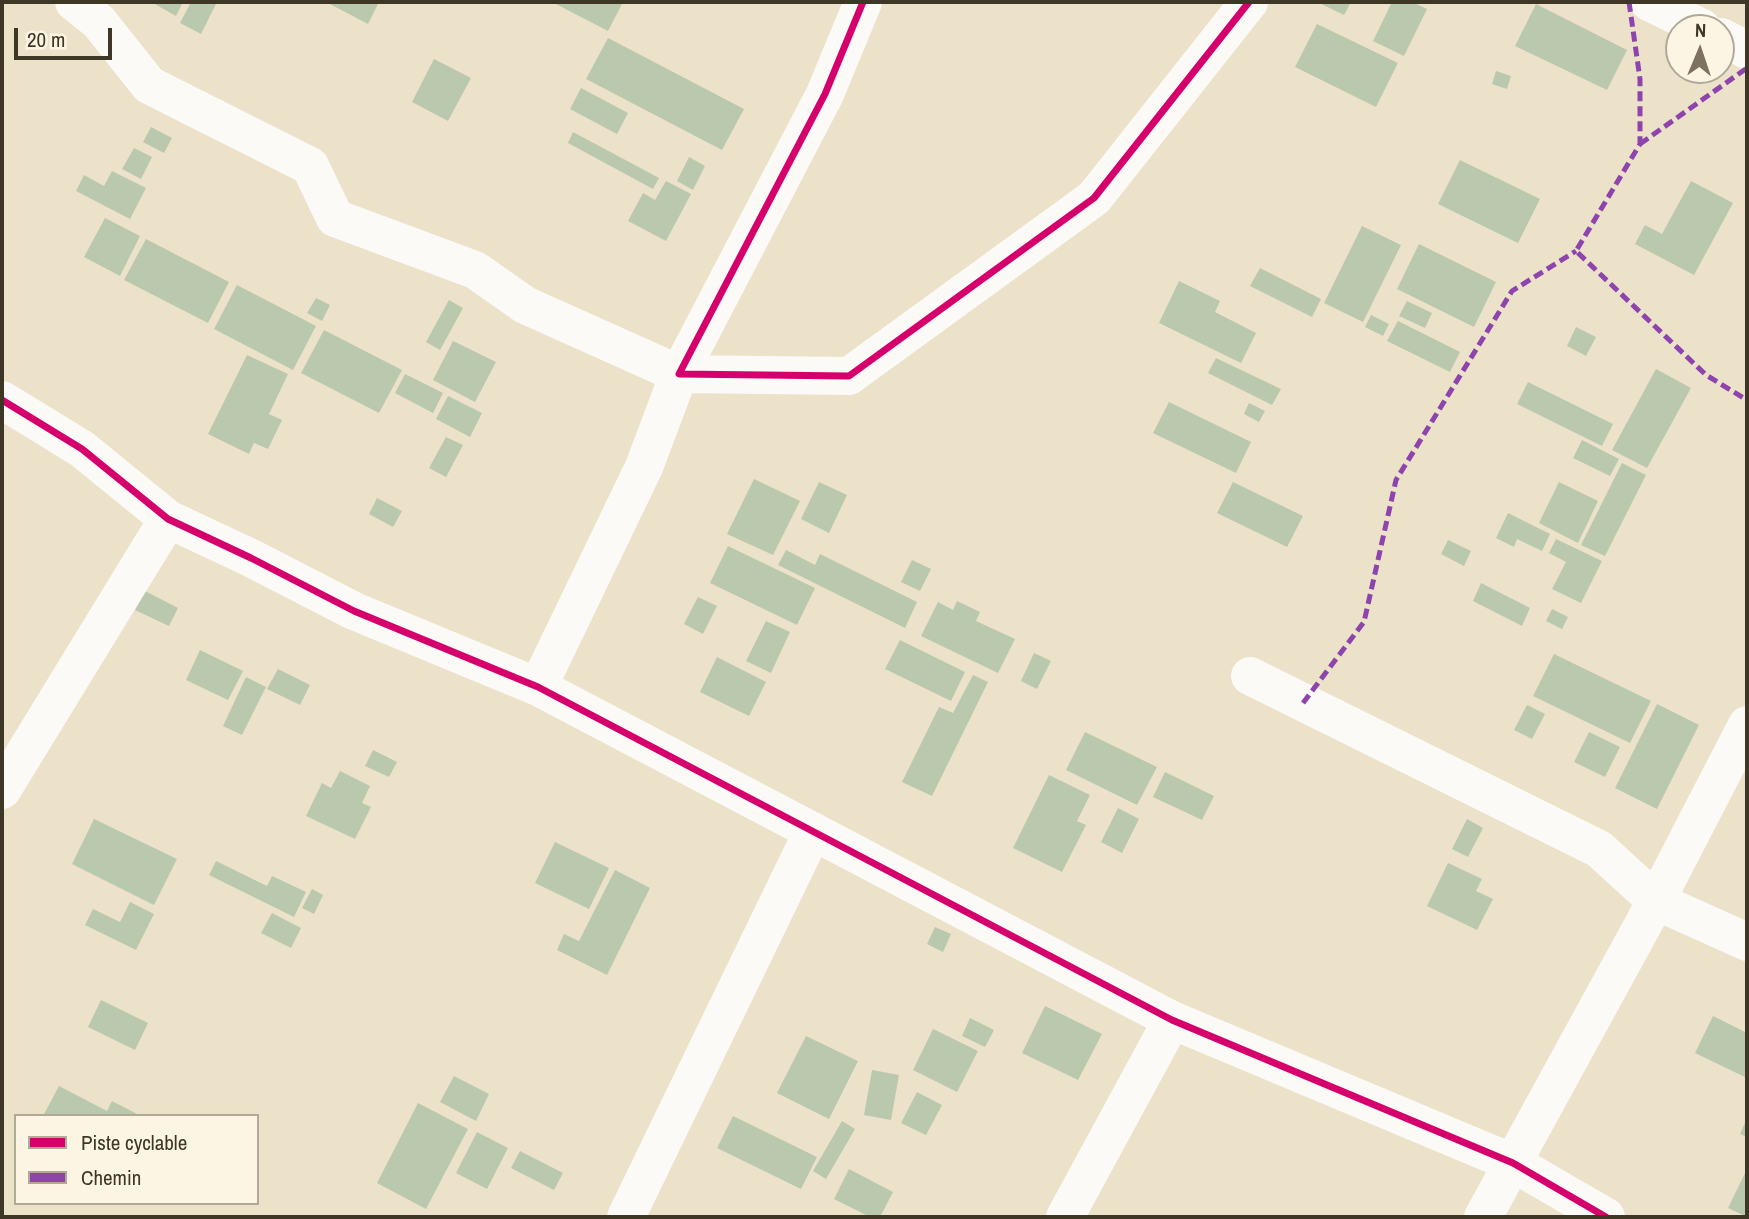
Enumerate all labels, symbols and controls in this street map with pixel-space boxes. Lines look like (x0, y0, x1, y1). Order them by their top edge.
scale bar (18, 14, 116, 58)
north arrow (1665, 14, 1735, 84)
text: N (1695, 17, 1707, 43)
text: 20 m (27, 25, 65, 54)
legend (14, 1114, 259, 1205)
text: Piste cyclable (81, 1128, 187, 1157)
text: Chemin (81, 1163, 141, 1192)

